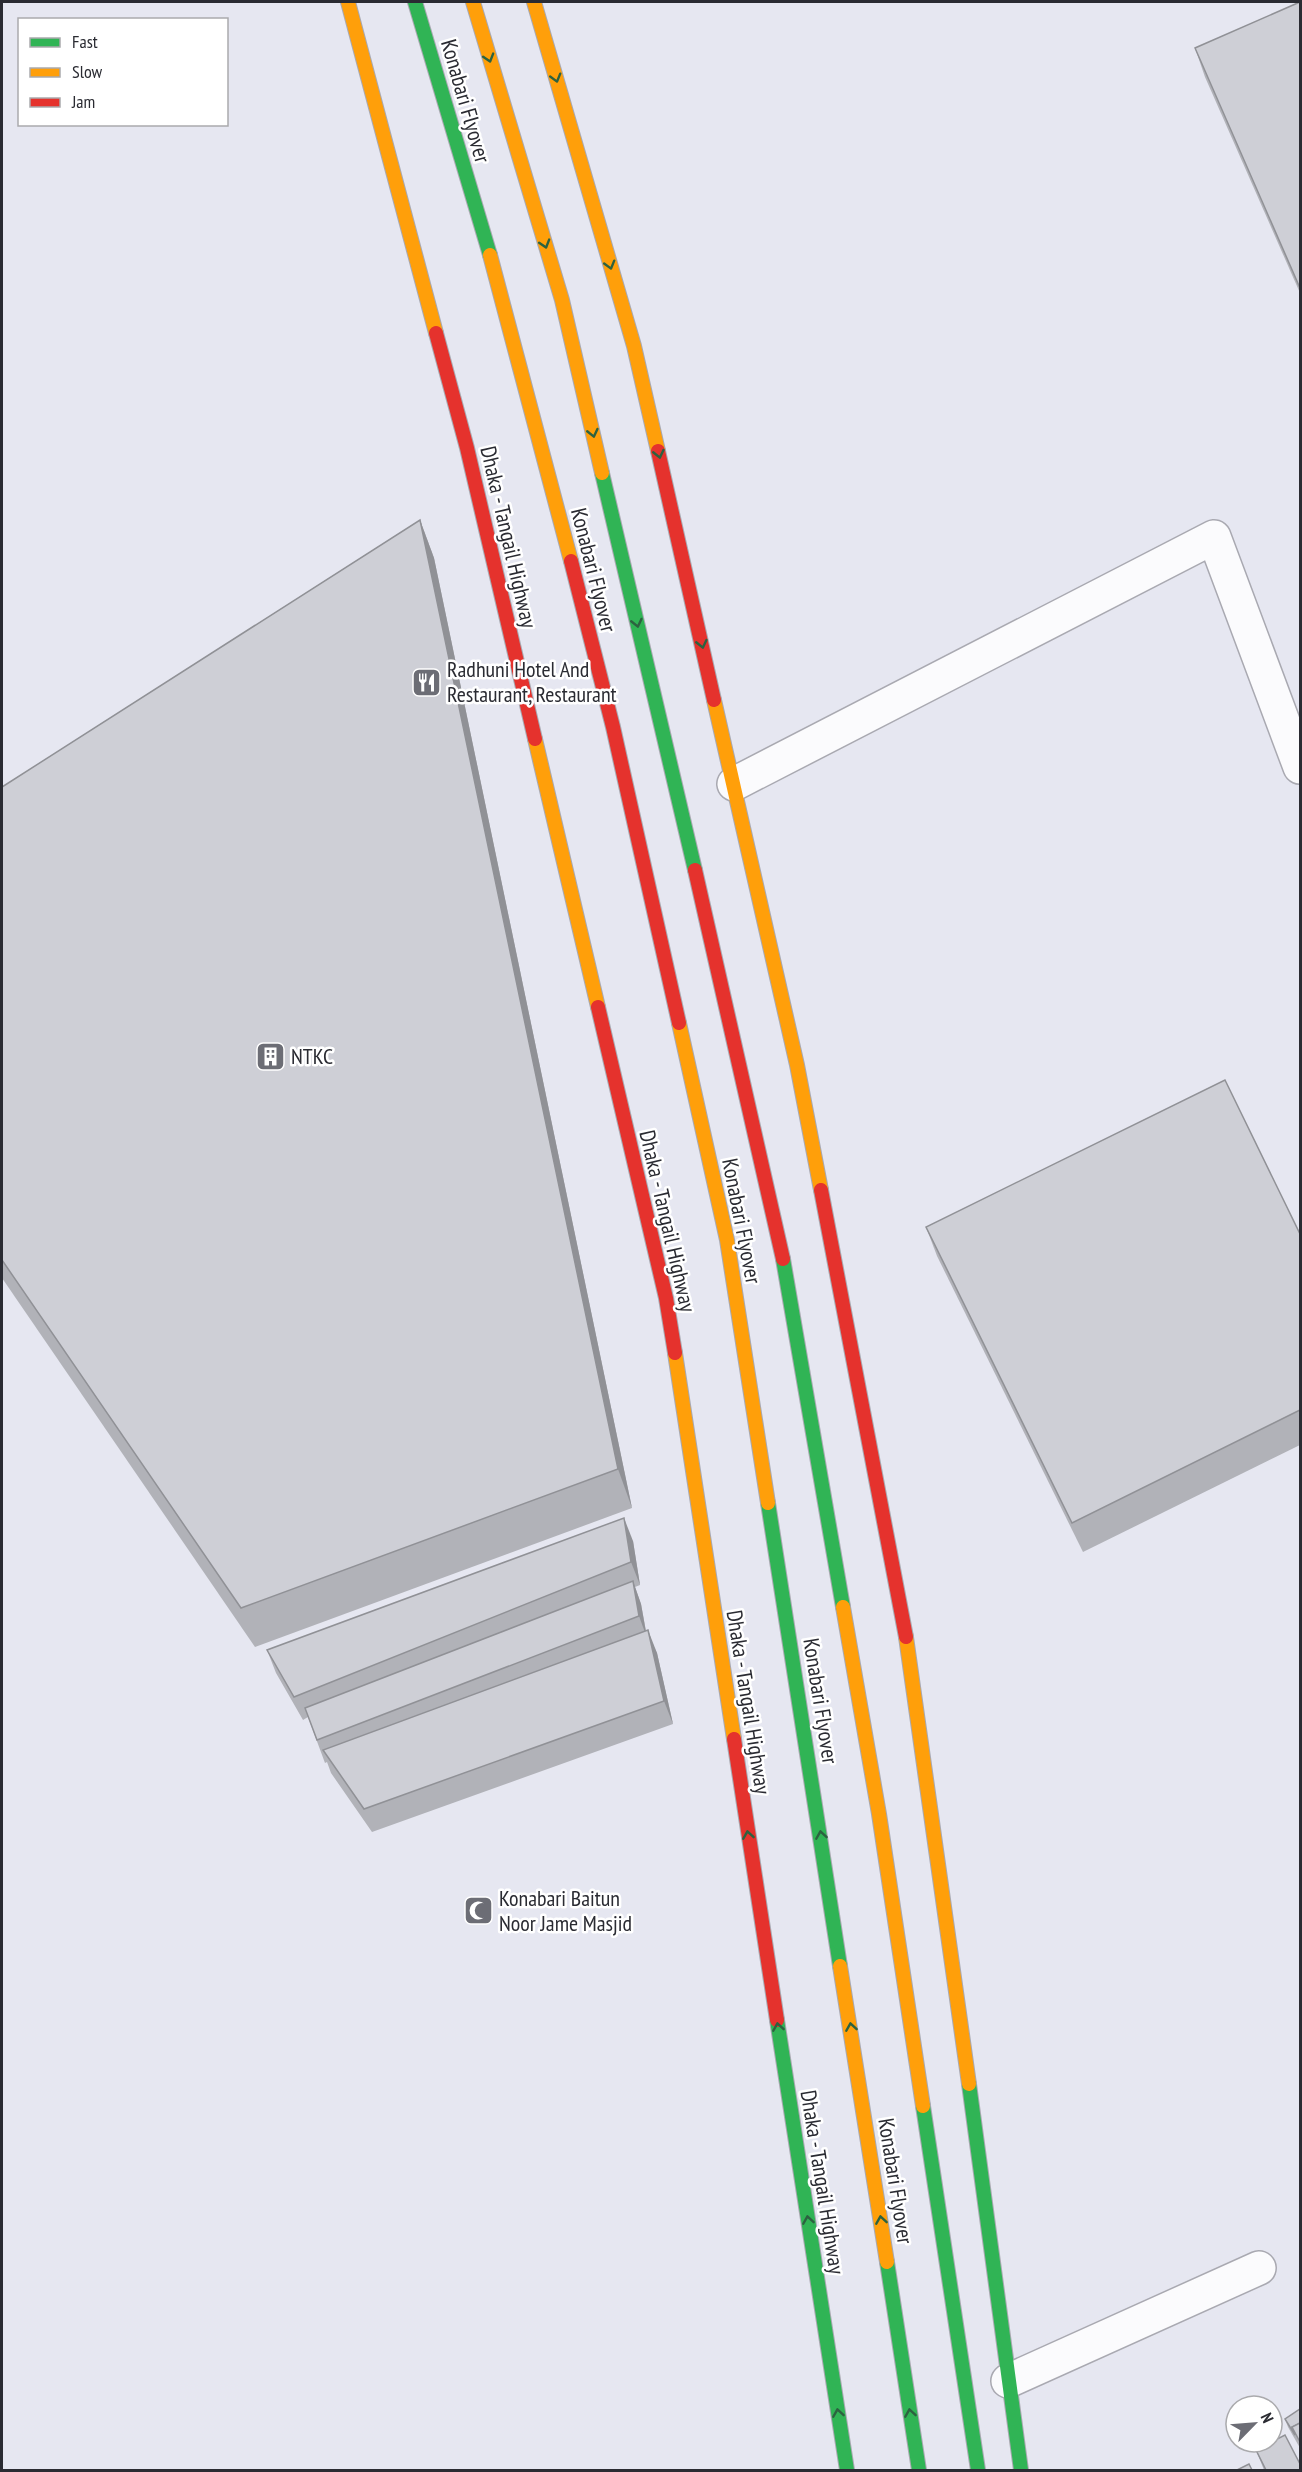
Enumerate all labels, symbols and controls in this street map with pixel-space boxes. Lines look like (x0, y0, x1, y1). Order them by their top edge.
legend (18, 18, 228, 126)
text: Fast (72, 30, 98, 53)
street label: Konabari Flyover (435, 36, 497, 166)
one-way arrow (482, 52, 494, 62)
text: Slow (72, 60, 103, 83)
one-way arrow (549, 72, 561, 83)
text: Jam (71, 90, 95, 113)
one-way arrow (538, 238, 550, 249)
one-way arrow (603, 259, 615, 270)
one-way arrow (586, 428, 599, 438)
street label: Dhaka - Tangail Highway (474, 443, 544, 631)
one-way arrow (651, 449, 664, 459)
street label: Konabari Flyover (565, 505, 623, 635)
one-way arrow (630, 618, 643, 628)
one-way arrow (694, 639, 707, 649)
place label: Radhuni Hotel And Restaurant, Restaurant (447, 655, 617, 708)
restaurant icon: Radhuni Hotel And Restaurant, Restaurant (410, 666, 442, 698)
building icon: NTKC (254, 1040, 286, 1072)
place label: NTKC (291, 1042, 333, 1070)
street label: Dhaka - Tangail Highway (633, 1127, 703, 1315)
street label: Konabari Flyover (716, 1156, 768, 1286)
street label: Dhaka - Tangail Highway (721, 1608, 777, 1797)
street label: Konabari Flyover (797, 1636, 845, 1766)
one-way arrow (743, 1830, 755, 1839)
one-way arrow (815, 1830, 827, 1839)
place label: Konabari Baitun Noor Jame Masjid (499, 1884, 632, 1937)
mosque icon: Konabari Baitun Noor Jame Masjid (462, 1895, 494, 1927)
one-way arrow (773, 2023, 785, 2032)
one-way arrow (845, 2023, 858, 2033)
street label: Dhaka - Tangail Highway (795, 2088, 851, 2277)
street label: Konabari Flyover (872, 2116, 920, 2246)
one-way arrow (802, 2215, 815, 2225)
one-way arrow (876, 2215, 888, 2224)
north arrow (1224, 2394, 1284, 2454)
one-way arrow (832, 2408, 844, 2417)
one-way arrow (905, 2408, 917, 2417)
text: N (1257, 2410, 1278, 2426)

